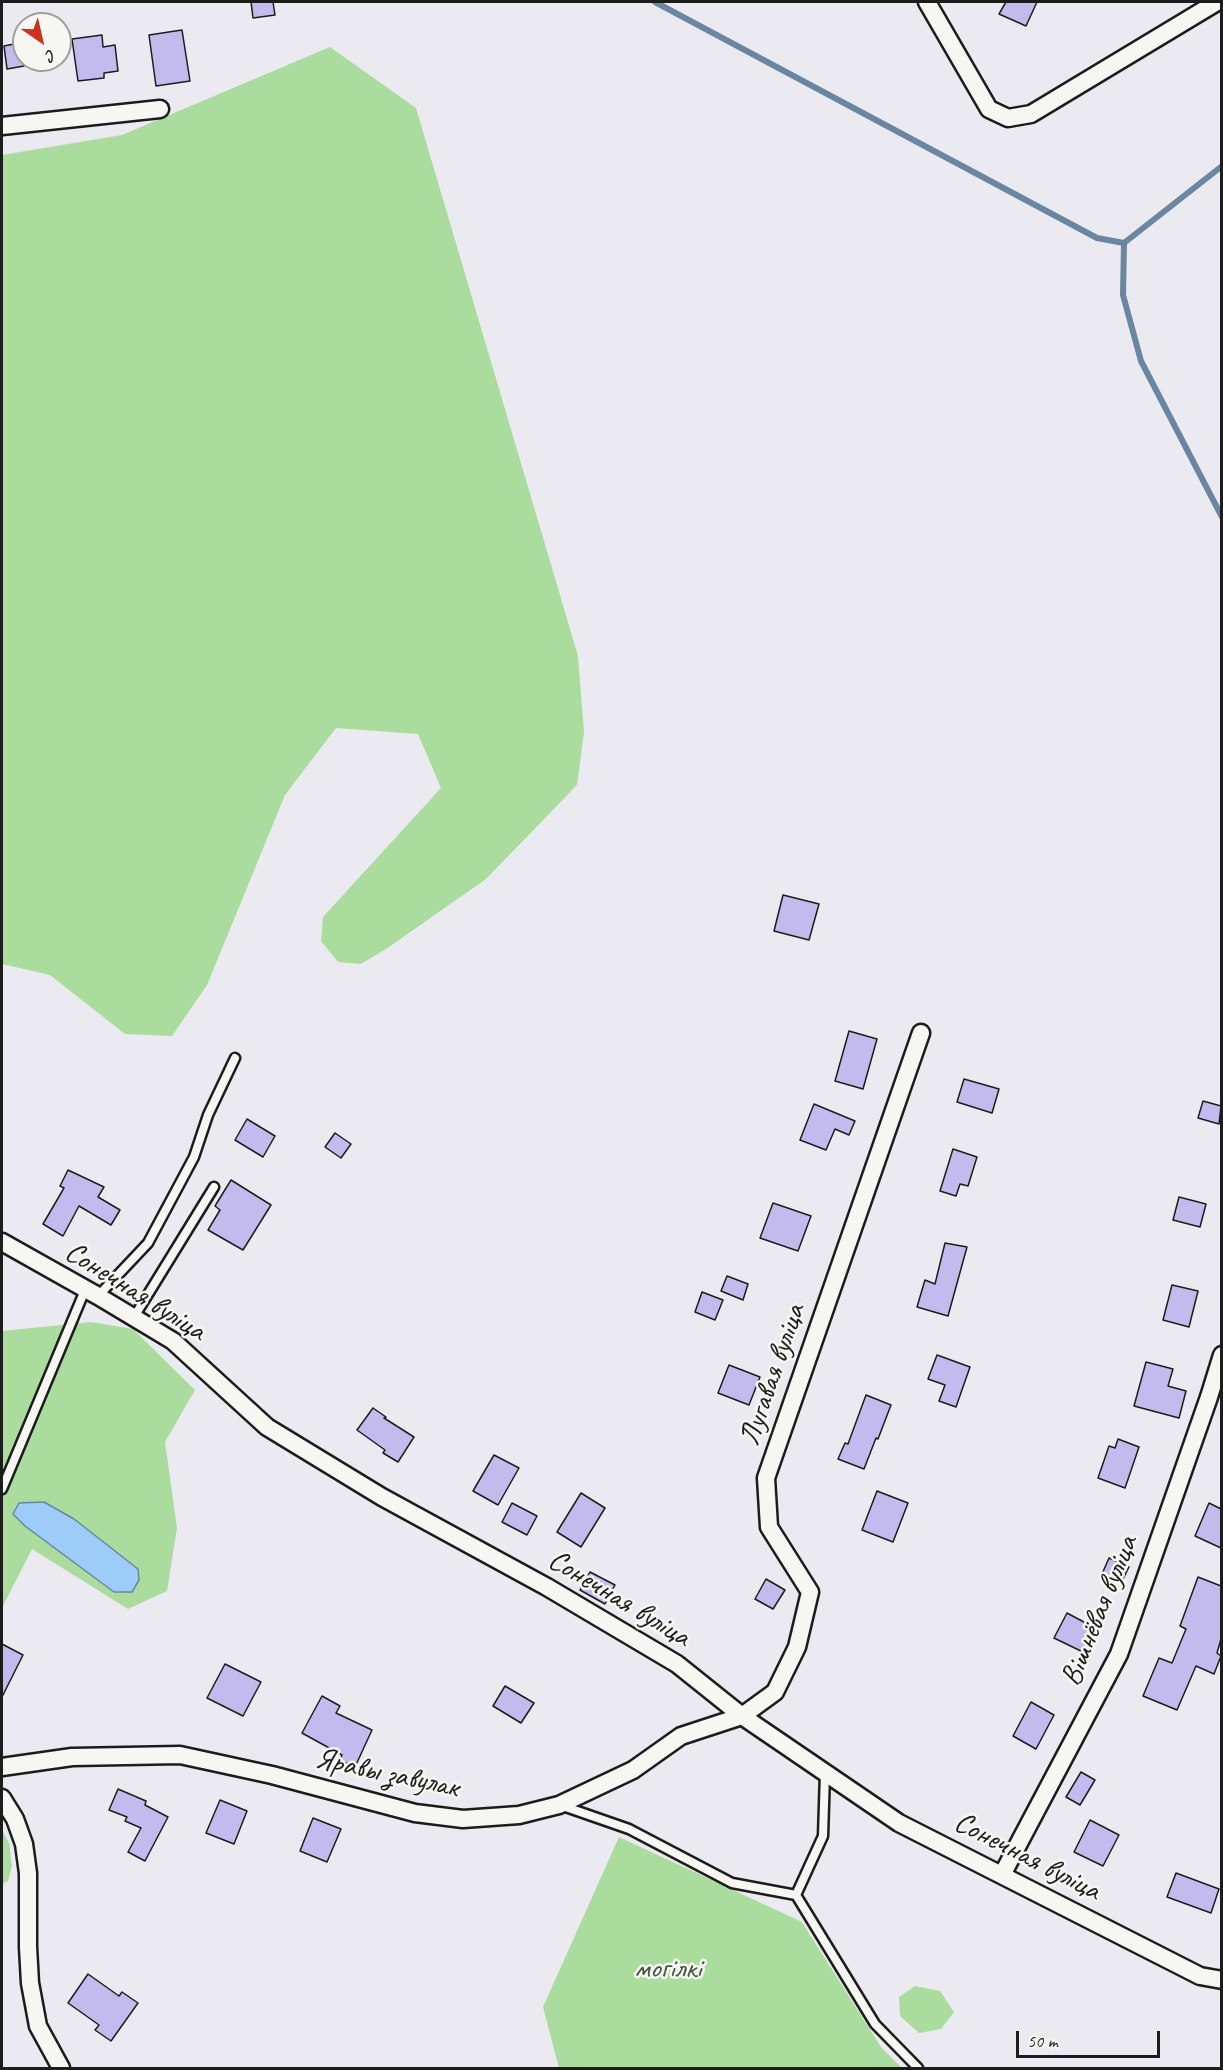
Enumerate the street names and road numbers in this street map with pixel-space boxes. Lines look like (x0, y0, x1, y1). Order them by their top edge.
street label: Сонечная вуліца (58, 1234, 212, 1350)
street label: Лугавая вуліца (732, 1300, 814, 1450)
street label: Вішнёвая вуліца (1054, 1531, 1146, 1691)
street label: Сонечная вуліца (541, 1543, 697, 1655)
street label: Яравы завулак (312, 1741, 462, 1807)
street label: Сонечная вуліца (948, 1805, 1106, 1909)

